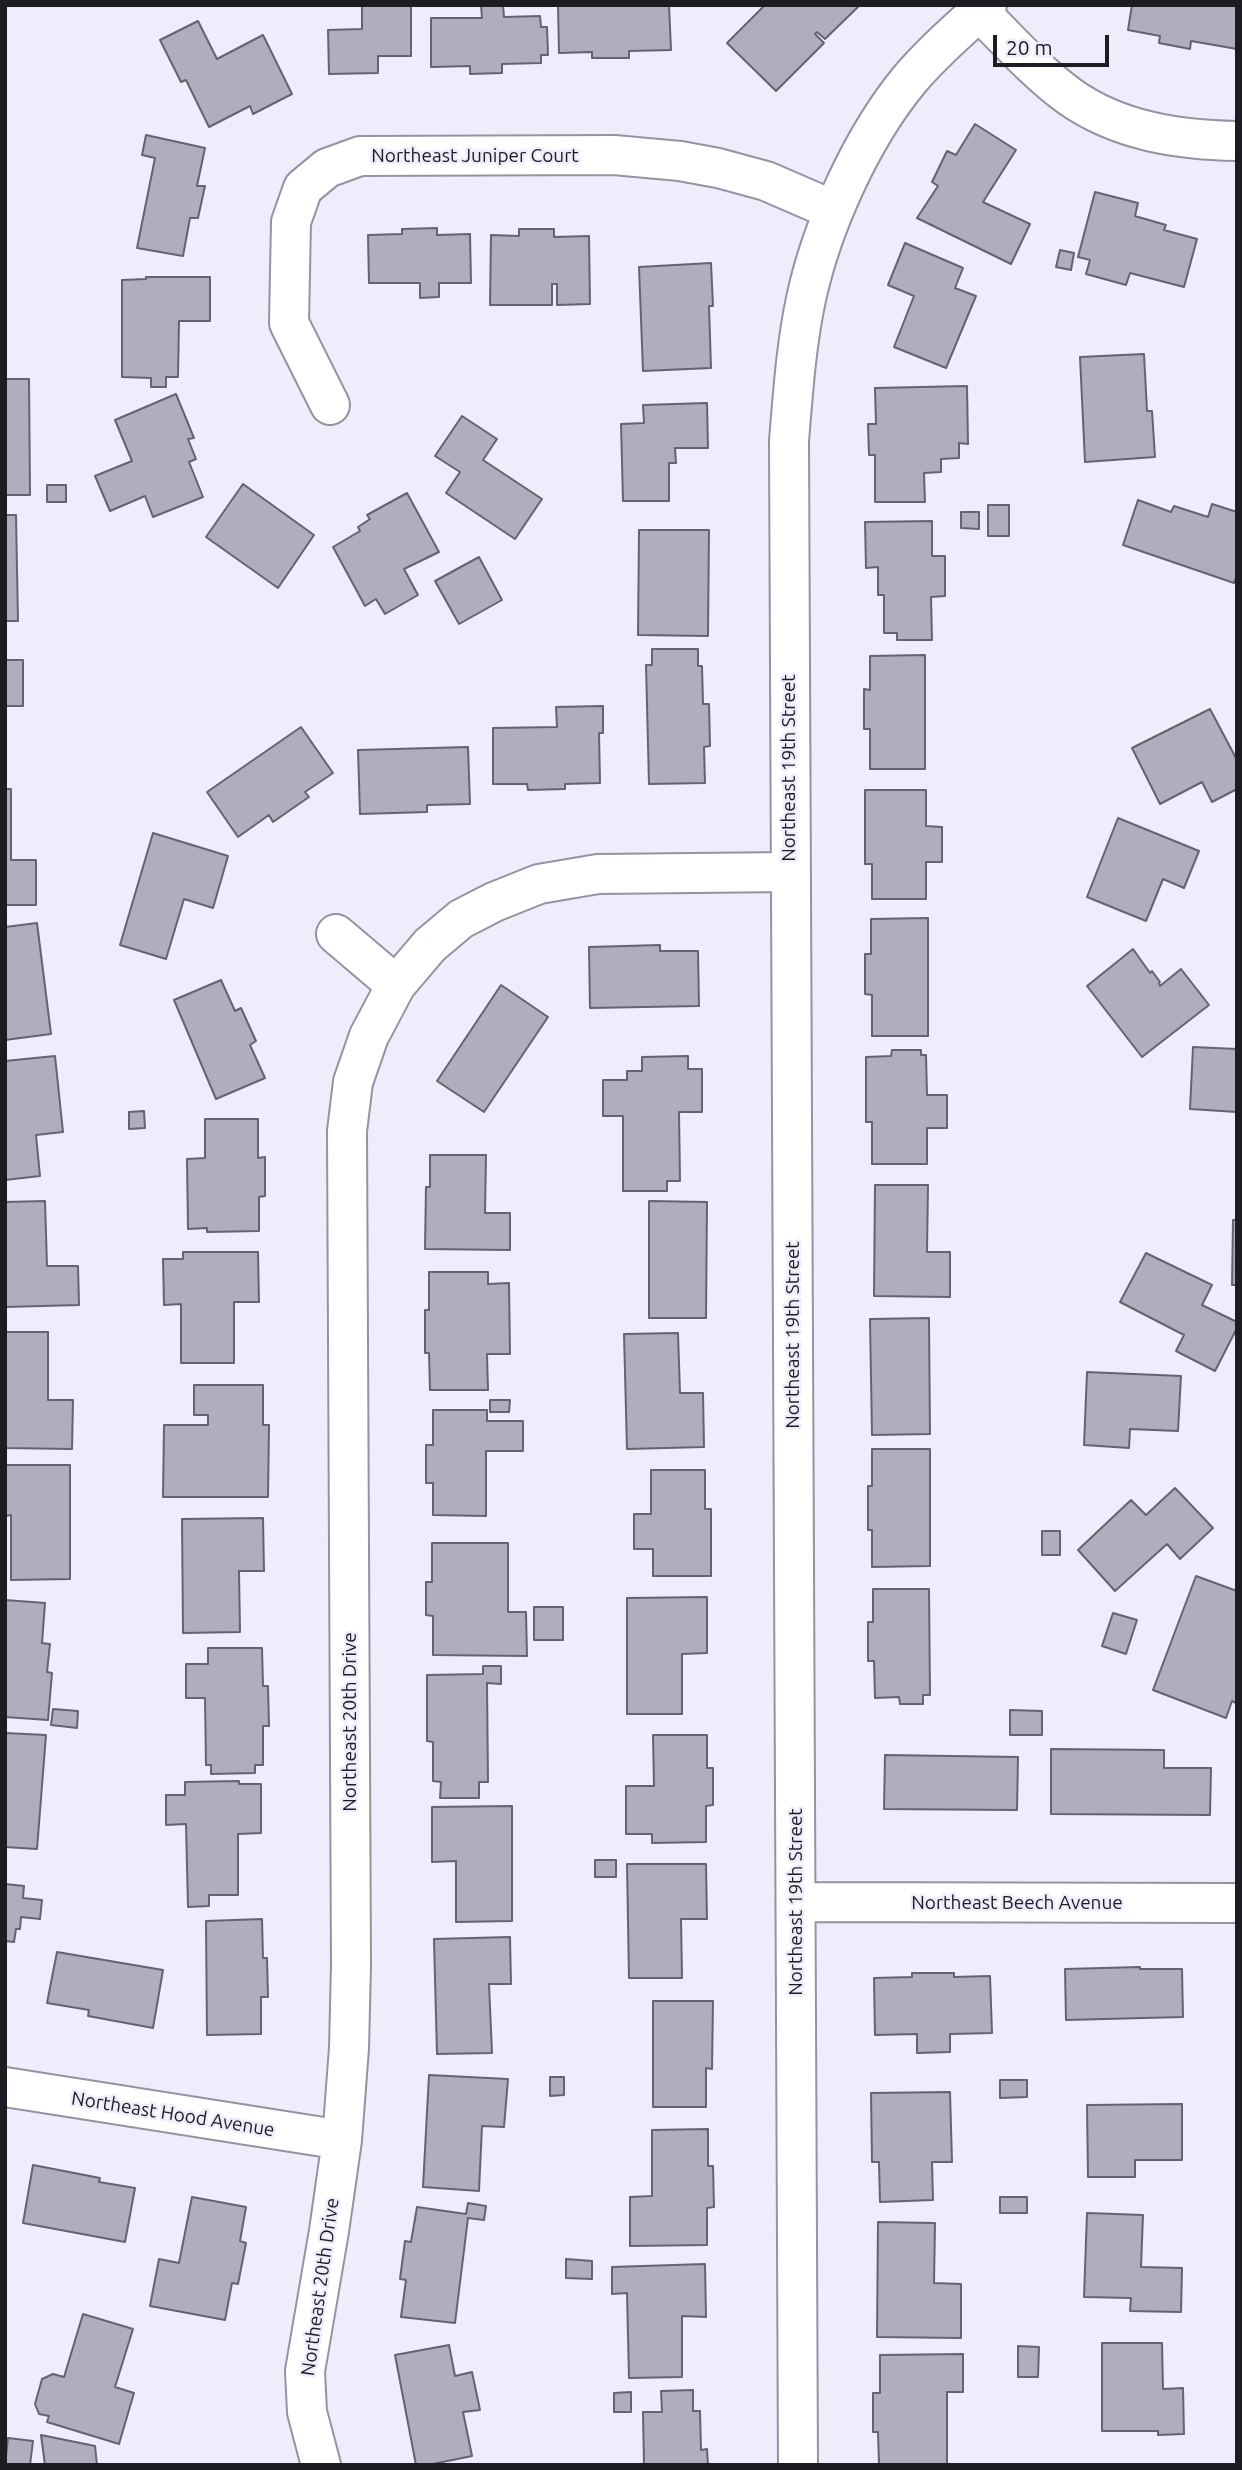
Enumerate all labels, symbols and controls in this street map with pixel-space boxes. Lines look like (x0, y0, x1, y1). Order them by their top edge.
scale bar (997, 21, 1112, 65)
text: 20 m (1006, 35, 1053, 59)
street label: Northeast Juniper Court (371, 145, 579, 167)
street label: Northeast 19th Street (778, 674, 800, 862)
street label: Northeast 19th Street (782, 1241, 804, 1429)
street label: Northeast 20th Drive (339, 1632, 361, 1812)
street label: Northeast 19th Street (785, 1808, 807, 1996)
street label: Northeast Beech Avenue (911, 1892, 1123, 1914)
street label: Northeast Hood Avenue (70, 2087, 276, 2141)
street label: Northeast 20th Drive (296, 2197, 344, 2377)

